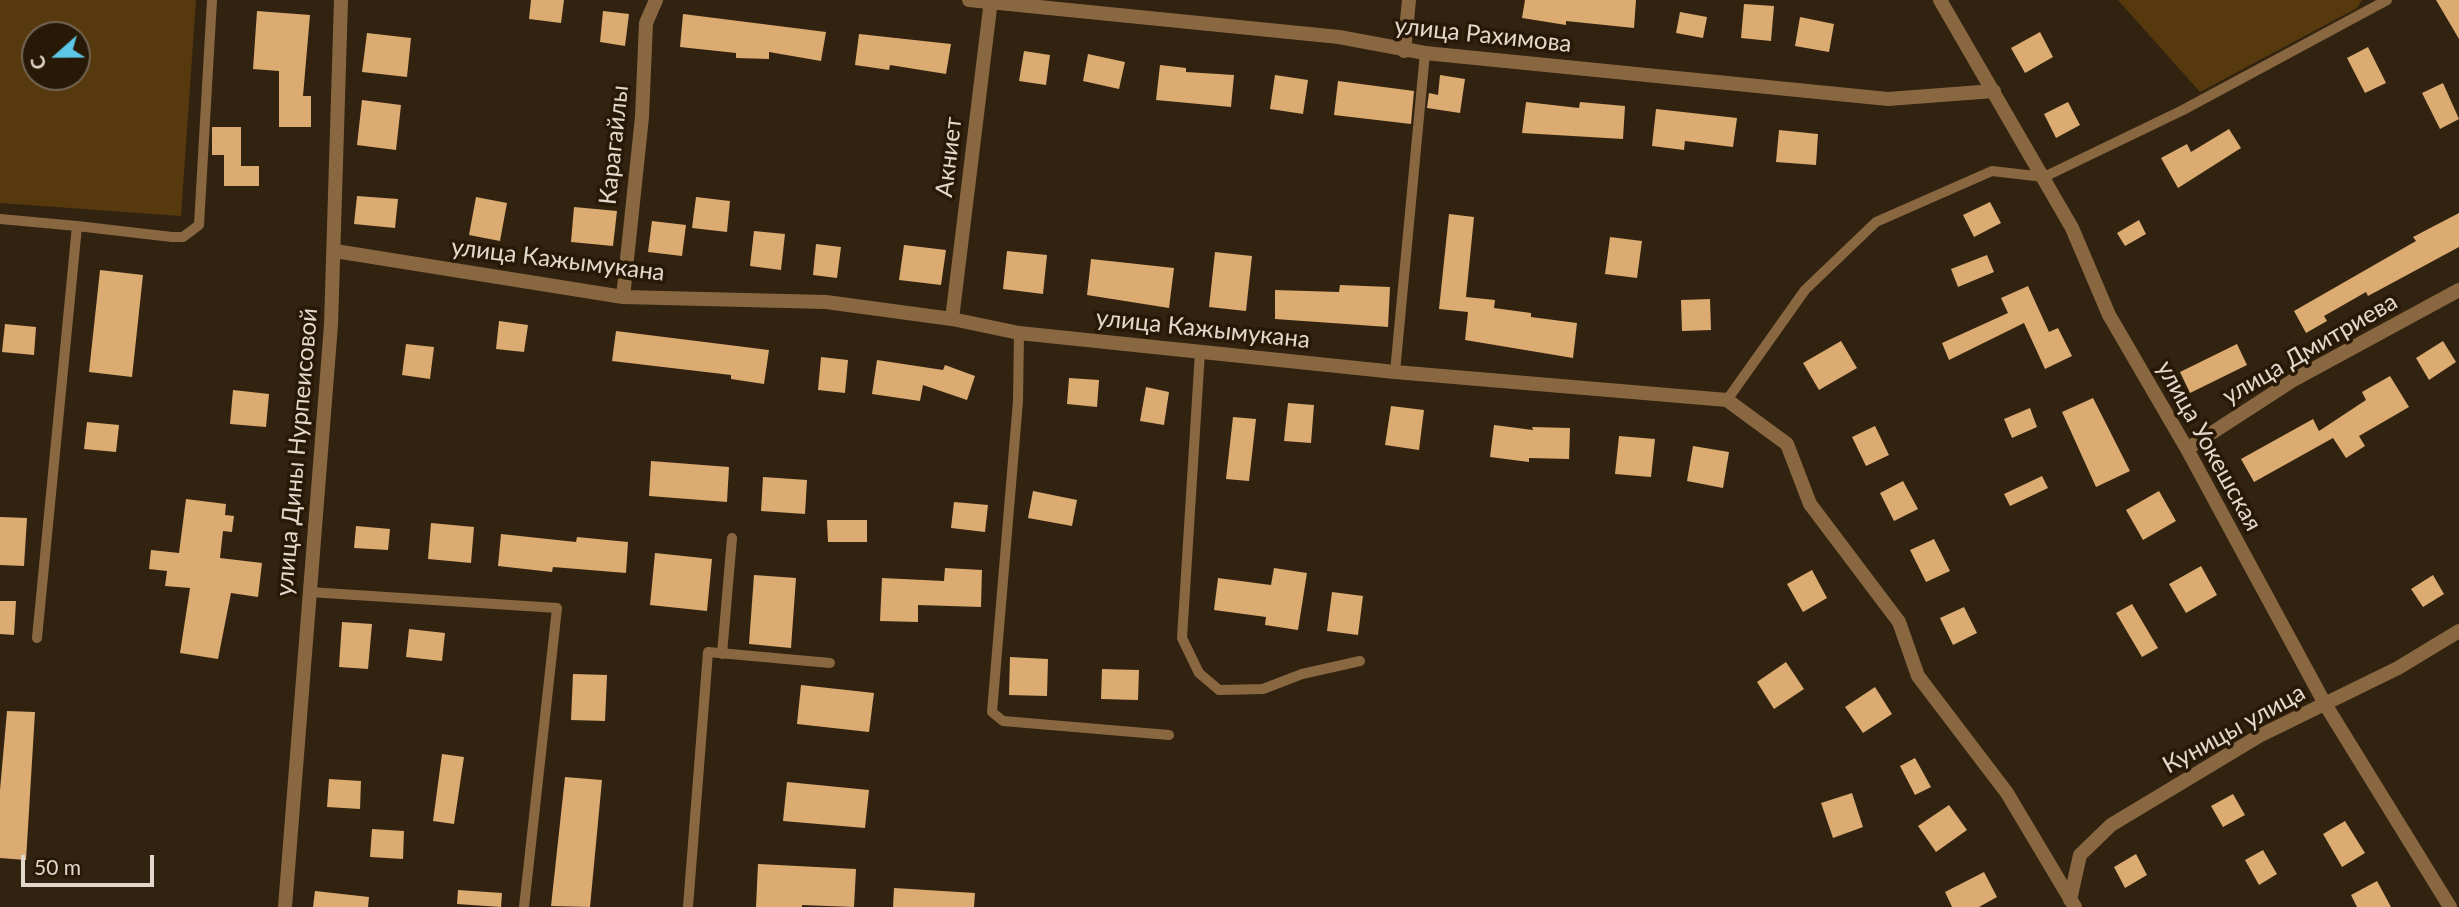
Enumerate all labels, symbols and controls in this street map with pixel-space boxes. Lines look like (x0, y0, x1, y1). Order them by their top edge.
street label: улица Рахимова (1393, 11, 1573, 59)
north arrow (21, 21, 91, 91)
text: С (25, 53, 51, 73)
street label: Карагайлы (593, 84, 635, 206)
street label: Акниет (930, 115, 968, 199)
street label: улица Кажымукана (450, 233, 666, 287)
street label: улица Дмитриева (2218, 287, 2402, 411)
street label: улица Кажымукана (1095, 303, 1311, 355)
street label: улица Дины Нурпеисовой (270, 307, 324, 597)
street label: улица Уокешская (2150, 356, 2268, 536)
street label: Куницы улица (2158, 678, 2310, 780)
scale bar (24, 841, 158, 885)
text: 50 m (34, 854, 81, 879)

